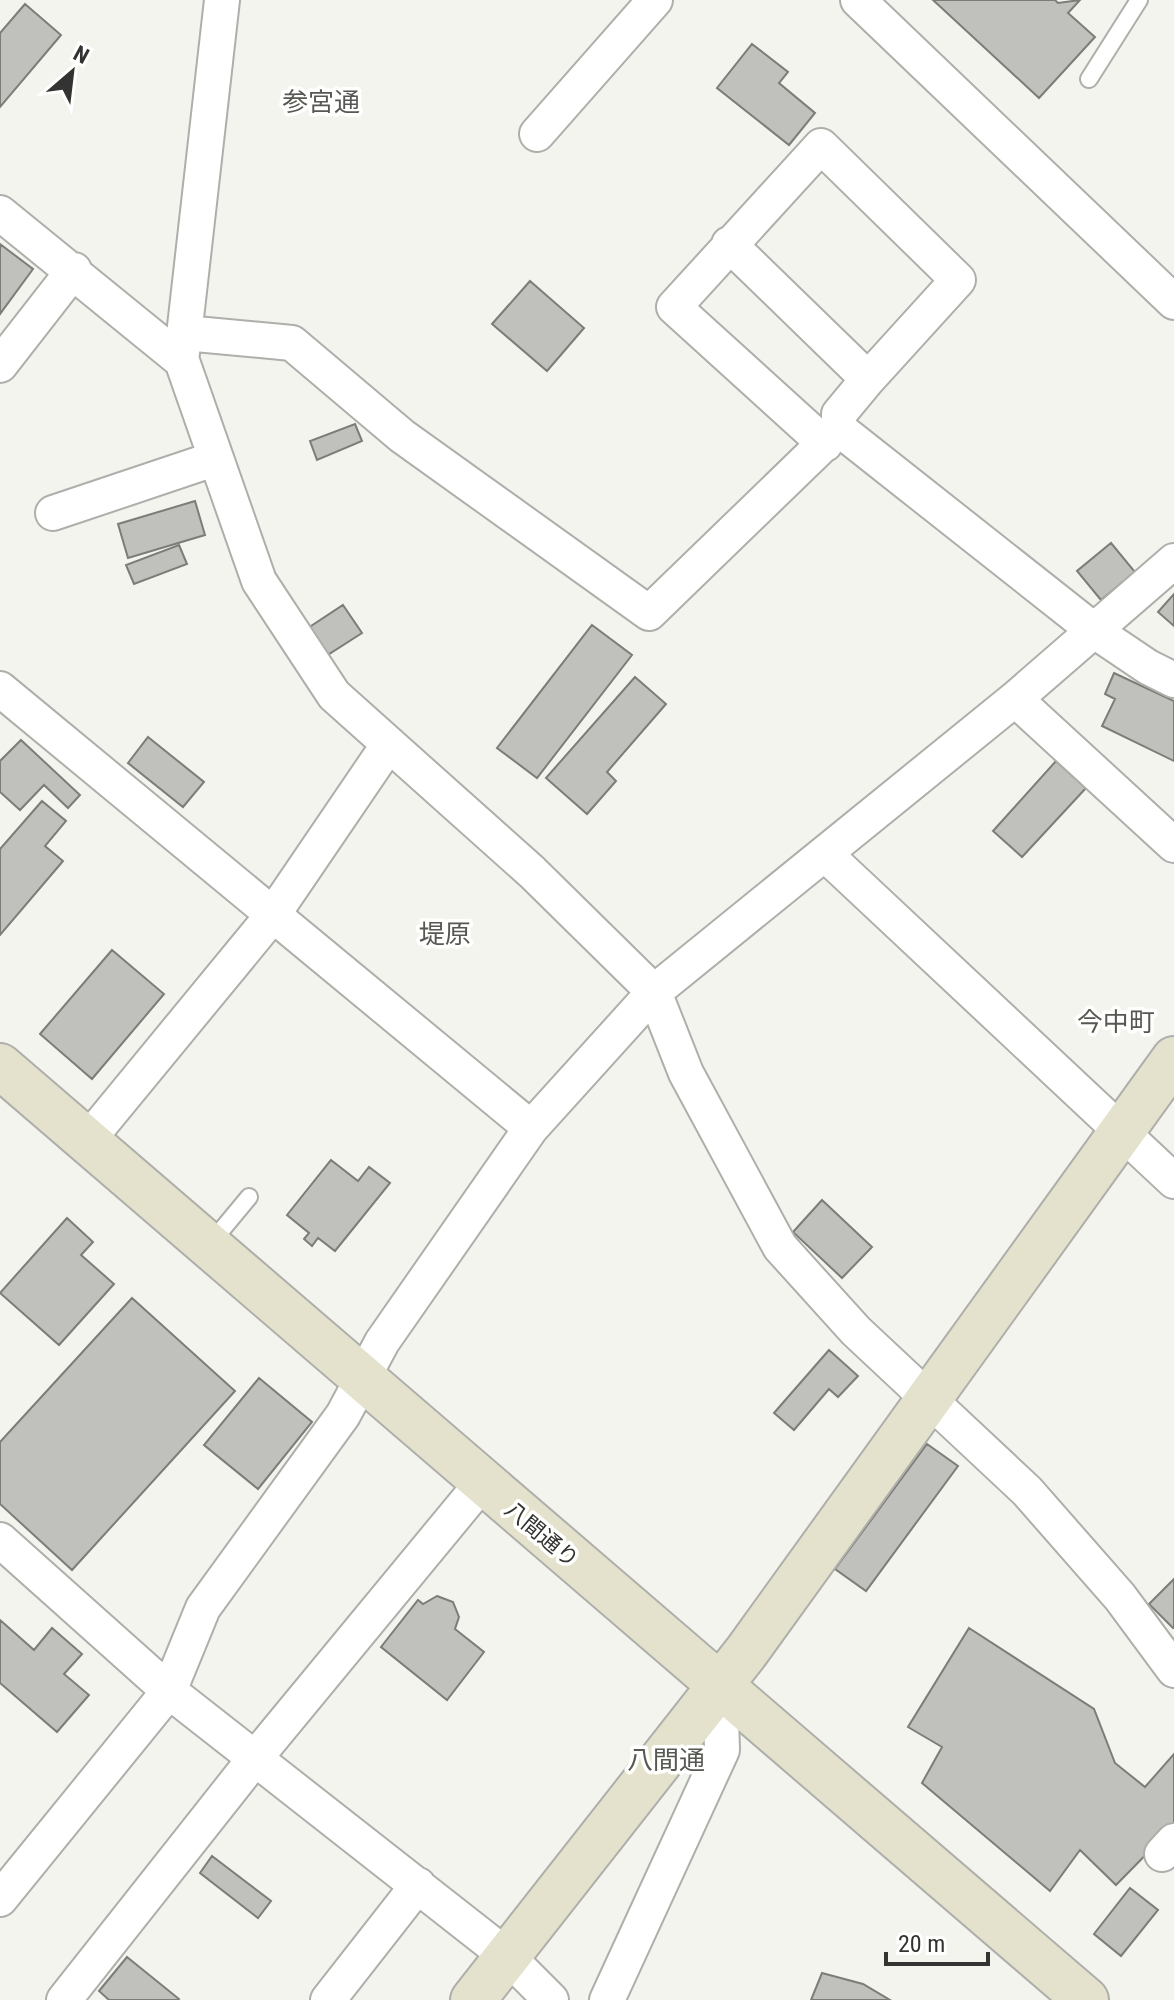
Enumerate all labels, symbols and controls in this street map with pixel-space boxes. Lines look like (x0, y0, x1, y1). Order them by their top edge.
north arrow (32, 32, 112, 112)
text: N (69, 41, 93, 69)
district label: 参宮通 (282, 87, 360, 117)
district label: 堤原 (419, 919, 471, 949)
district label: 今中町 (1077, 1007, 1155, 1037)
street label: 八間通り (500, 1497, 583, 1572)
district label: 八間通 (627, 1745, 705, 1775)
scale bar (886, 1916, 988, 1966)
text: 20 m (898, 1930, 945, 1958)

